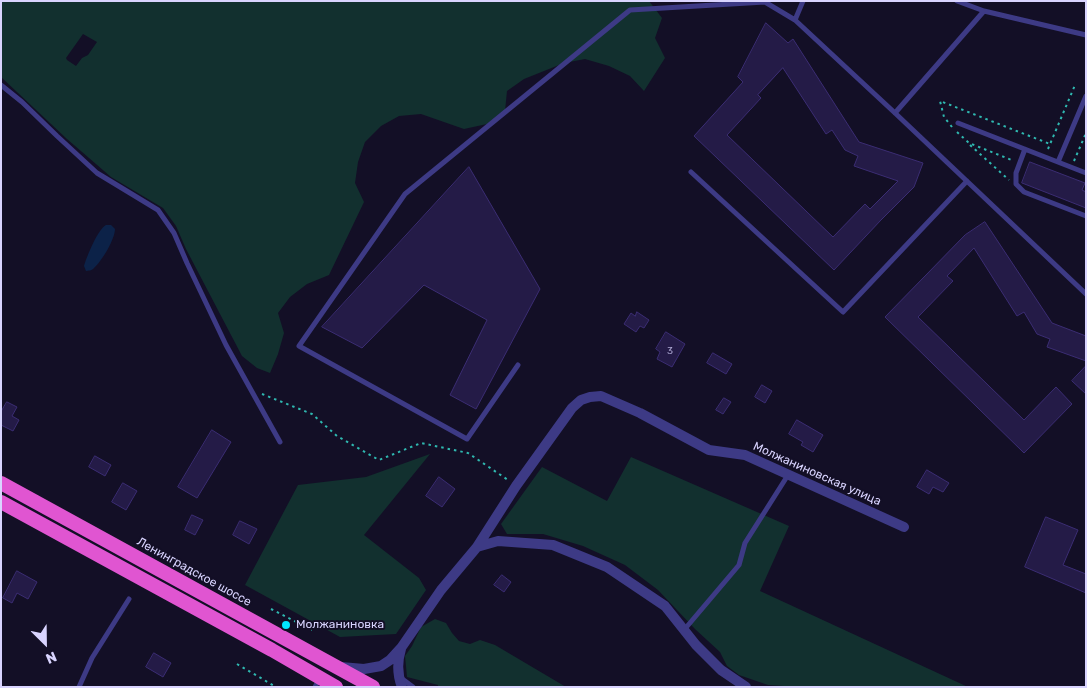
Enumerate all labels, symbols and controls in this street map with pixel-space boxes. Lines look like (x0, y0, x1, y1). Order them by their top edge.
house number: 3 (667, 345, 673, 357)
street label: Молжаниновская улица (751, 439, 883, 509)
street label: Ленинградское шоссе (134, 534, 254, 610)
north arrow (20, 618, 70, 668)
place label: Молжаниновка (296, 618, 384, 632)
marker: Молжаниновка (280, 619, 292, 631)
text: N (43, 647, 59, 667)

